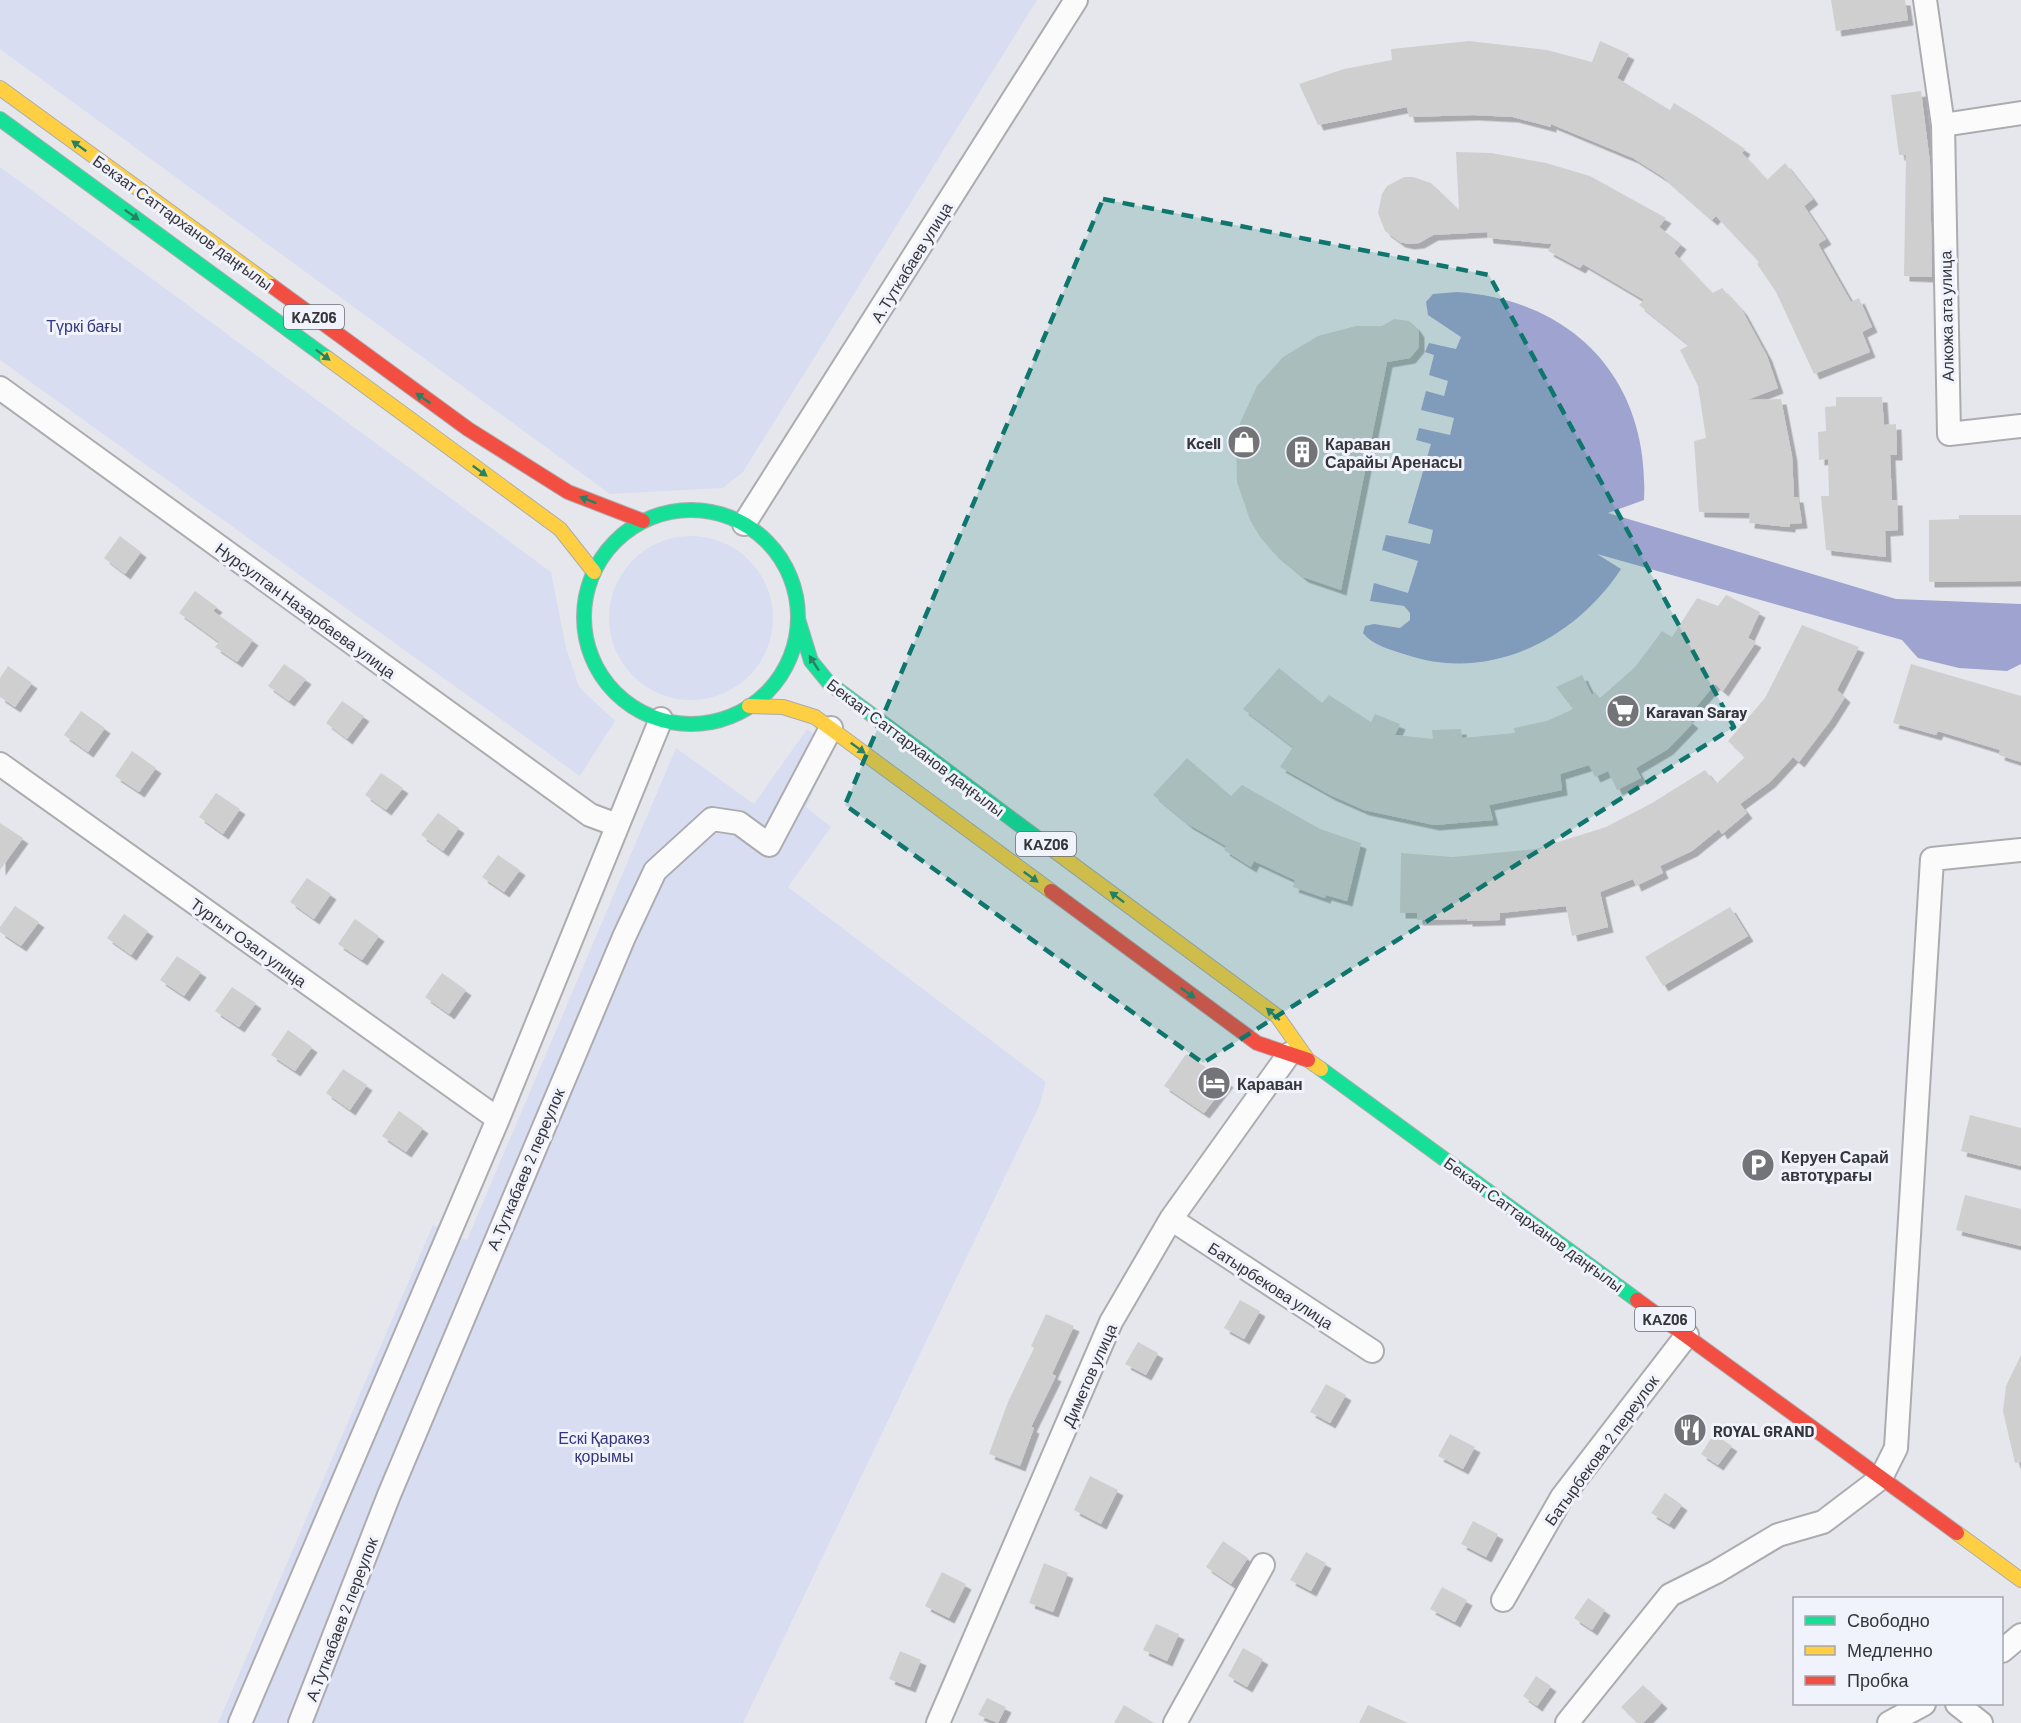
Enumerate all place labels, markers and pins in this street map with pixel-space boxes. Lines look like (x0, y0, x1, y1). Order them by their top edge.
shop icon: Kcell (1226, 424, 1262, 460)
place label: Kcell (1187, 433, 1221, 452)
building icon: Караван Сарайы Аренасы (1284, 434, 1320, 470)
place label: Караван Сарайы Аренасы (1325, 434, 1462, 471)
supermarket icon: Karavan Saray (1605, 693, 1641, 729)
place label: Karavan Saray (1646, 702, 1747, 721)
hotel icon: Караван (1196, 1065, 1232, 1101)
place label: Караван (1237, 1074, 1303, 1093)
parking icon: Керуен Сарай автотұрағы (1740, 1147, 1776, 1183)
place label: Керуен Сарай автотұрағы (1781, 1147, 1889, 1184)
restaurant icon: ROYAL GRAND (1672, 1412, 1708, 1448)
place label: ROYAL GRAND (1713, 1421, 1814, 1440)

